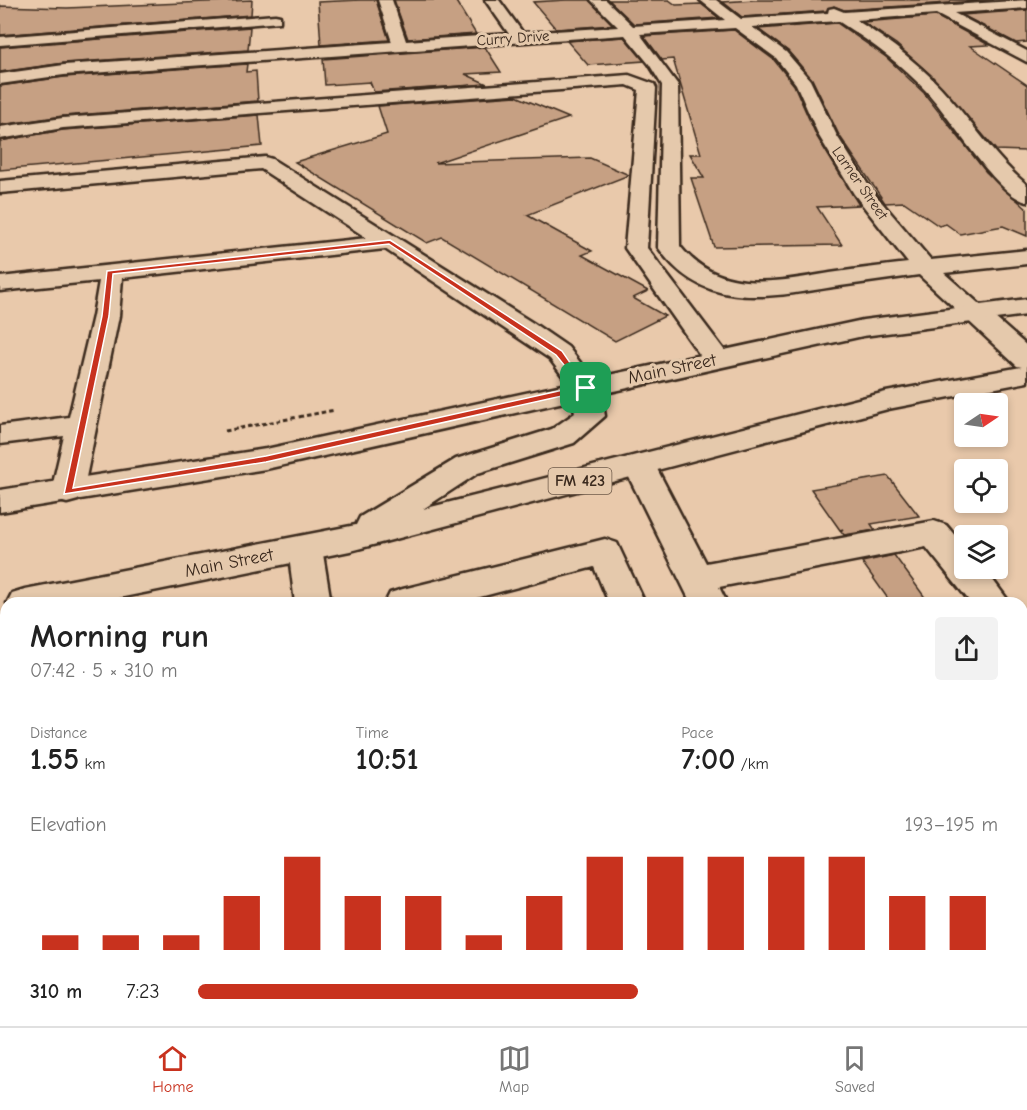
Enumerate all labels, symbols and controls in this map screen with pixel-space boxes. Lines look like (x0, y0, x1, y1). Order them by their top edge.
street label: Curry Drive (476, 26, 550, 50)
street label: Larner Street (828, 143, 892, 224)
street label: Main Street (626, 349, 719, 389)
pin (560, 362, 611, 413)
icon: arrive (569, 371, 602, 404)
north arrow (954, 393, 1008, 447)
map controls (954, 393, 1008, 579)
button: locate (954, 459, 1008, 513)
road number: FM 423 (548, 468, 612, 494)
button: layers (954, 525, 1008, 579)
street label: Main Street (183, 544, 276, 582)
text: Morning run (30, 617, 209, 655)
button: share (935, 617, 998, 680)
text: 07:42 · 5 × 310 m (30, 659, 177, 682)
text: Distance (30, 724, 87, 742)
text: Time (356, 724, 389, 742)
text: Pace (681, 724, 714, 742)
text: 1.55 (30, 742, 79, 777)
text: 10:51 (356, 742, 419, 777)
text: 7:00 (681, 742, 735, 777)
text: km (79, 755, 105, 773)
text: /km (735, 755, 769, 773)
text: Elevation (30, 813, 107, 836)
text: 193–195 m (905, 813, 998, 836)
text: 310 m (30, 980, 82, 1003)
text: 7:23 (126, 980, 160, 1003)
tab: Home (152, 1042, 193, 1096)
tab: Map (498, 1042, 531, 1096)
tab: Saved (835, 1042, 875, 1096)

